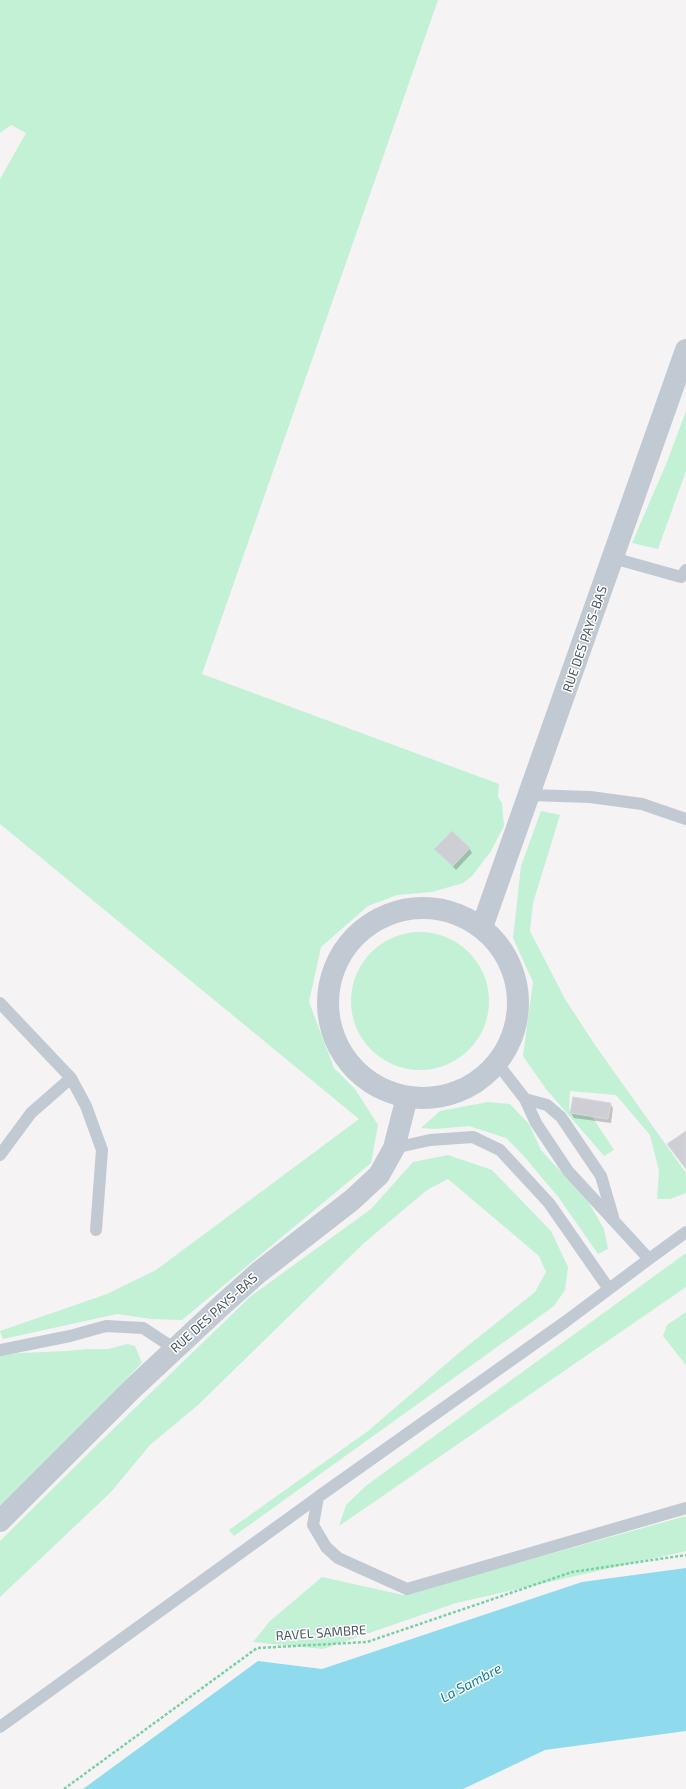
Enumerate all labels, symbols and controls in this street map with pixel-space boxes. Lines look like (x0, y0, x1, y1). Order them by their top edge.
street label: RUE DES PAYS-BAS (559, 584, 611, 694)
street label: RUE DES PAYS-BAS (167, 1270, 261, 1356)
street label: RAVEL SAMBRE (275, 1622, 367, 1644)
water label: La Sambre (437, 1660, 505, 1706)

